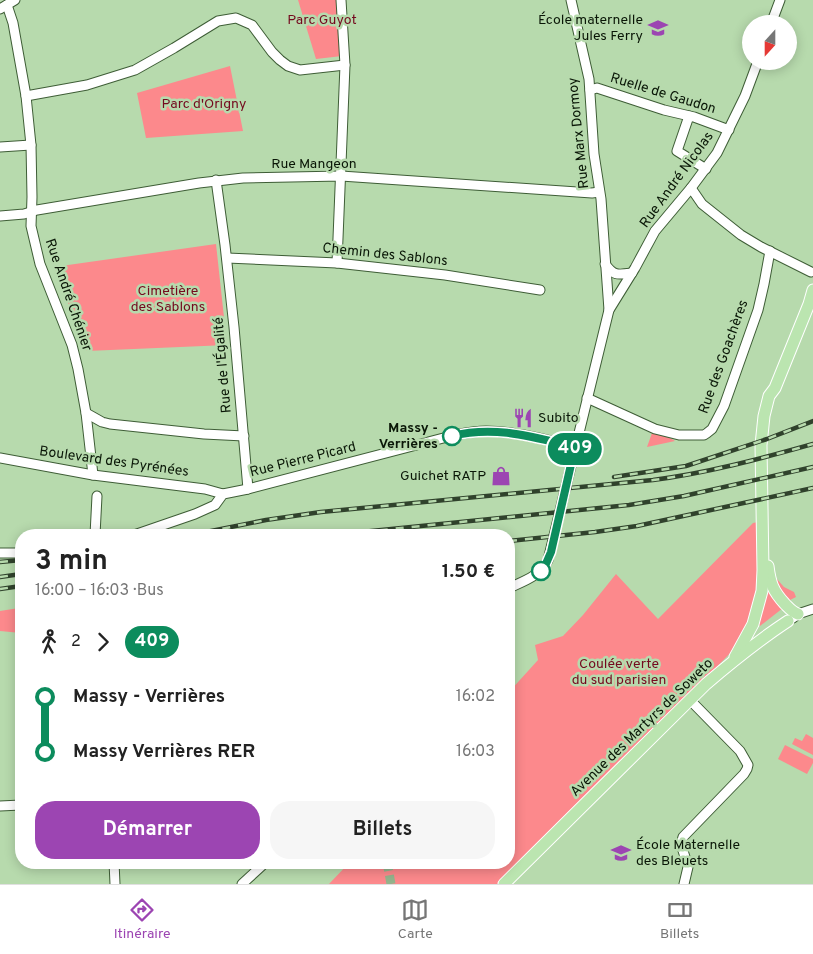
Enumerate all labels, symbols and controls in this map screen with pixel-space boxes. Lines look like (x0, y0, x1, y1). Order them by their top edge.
place label: École maternelle Jules Ferry (538, 11, 643, 45)
park label: Parc Guyot (287, 12, 357, 29)
north arrow (742, 15, 798, 70)
map controls (742, 15, 797, 70)
school or university icon: École maternelle Jules Ferry (647, 17, 669, 39)
street label: Ruelle de Gaudon (608, 70, 718, 118)
street label: Rue Marx Dormoy (565, 77, 593, 189)
park label: Parc d'Origny (162, 96, 246, 113)
street label: Rue André Nicolas (636, 129, 718, 231)
street label: Rue Mangeon (271, 156, 357, 173)
street label: Rue André Chénier (41, 237, 95, 354)
street label: Chemin des Sablons (321, 240, 449, 270)
park label: Cimetière des Sablons (131, 283, 205, 316)
street label: Rue des Goachères (696, 298, 752, 416)
street label: Rue de l'Égalité (209, 316, 236, 414)
restaurant icon: Subito (512, 407, 534, 429)
place label: Subito (538, 410, 579, 427)
place label: Massy - Verrières (379, 420, 438, 453)
marker: Massy - Verrières (442, 426, 462, 446)
line badge: 409 (546, 433, 604, 465)
text: 409 (558, 437, 592, 460)
street label: Rue Pierre Picard (248, 439, 358, 481)
street label: Boulevard des Pyrénées (38, 443, 190, 481)
shop icon: Guichet RATP (490, 465, 512, 487)
place label: Guichet RATP (400, 468, 486, 485)
text: 3 min (35, 544, 108, 580)
text: 1.50 € (442, 560, 495, 584)
unlabelled marker (531, 561, 551, 581)
text: 16:00 – 16:03 · Bus (35, 581, 164, 601)
icon: walk (35, 628, 63, 656)
icon: forward (89, 628, 117, 656)
text: 409 (135, 630, 169, 653)
text: 2 (71, 632, 81, 652)
street label: Avenue des Martyrs de Soweto (567, 655, 717, 801)
park label: Coulée verte du sud parisien (572, 656, 666, 689)
text: Massy - Verrières (73, 685, 225, 709)
text: 16:02 (456, 687, 495, 707)
text: Massy Verrières RER (73, 740, 255, 764)
text: 16:03 (456, 742, 495, 762)
button: Démarrer (35, 801, 260, 859)
button: Billets (270, 801, 495, 859)
place label: École Maternelle des Bleuets (636, 836, 740, 870)
school or university icon: École Maternelle des Bleuets (610, 842, 632, 864)
tab: Itinéraire (114, 896, 171, 943)
tab: Carte (398, 896, 433, 943)
tab: Billets (660, 896, 699, 943)

